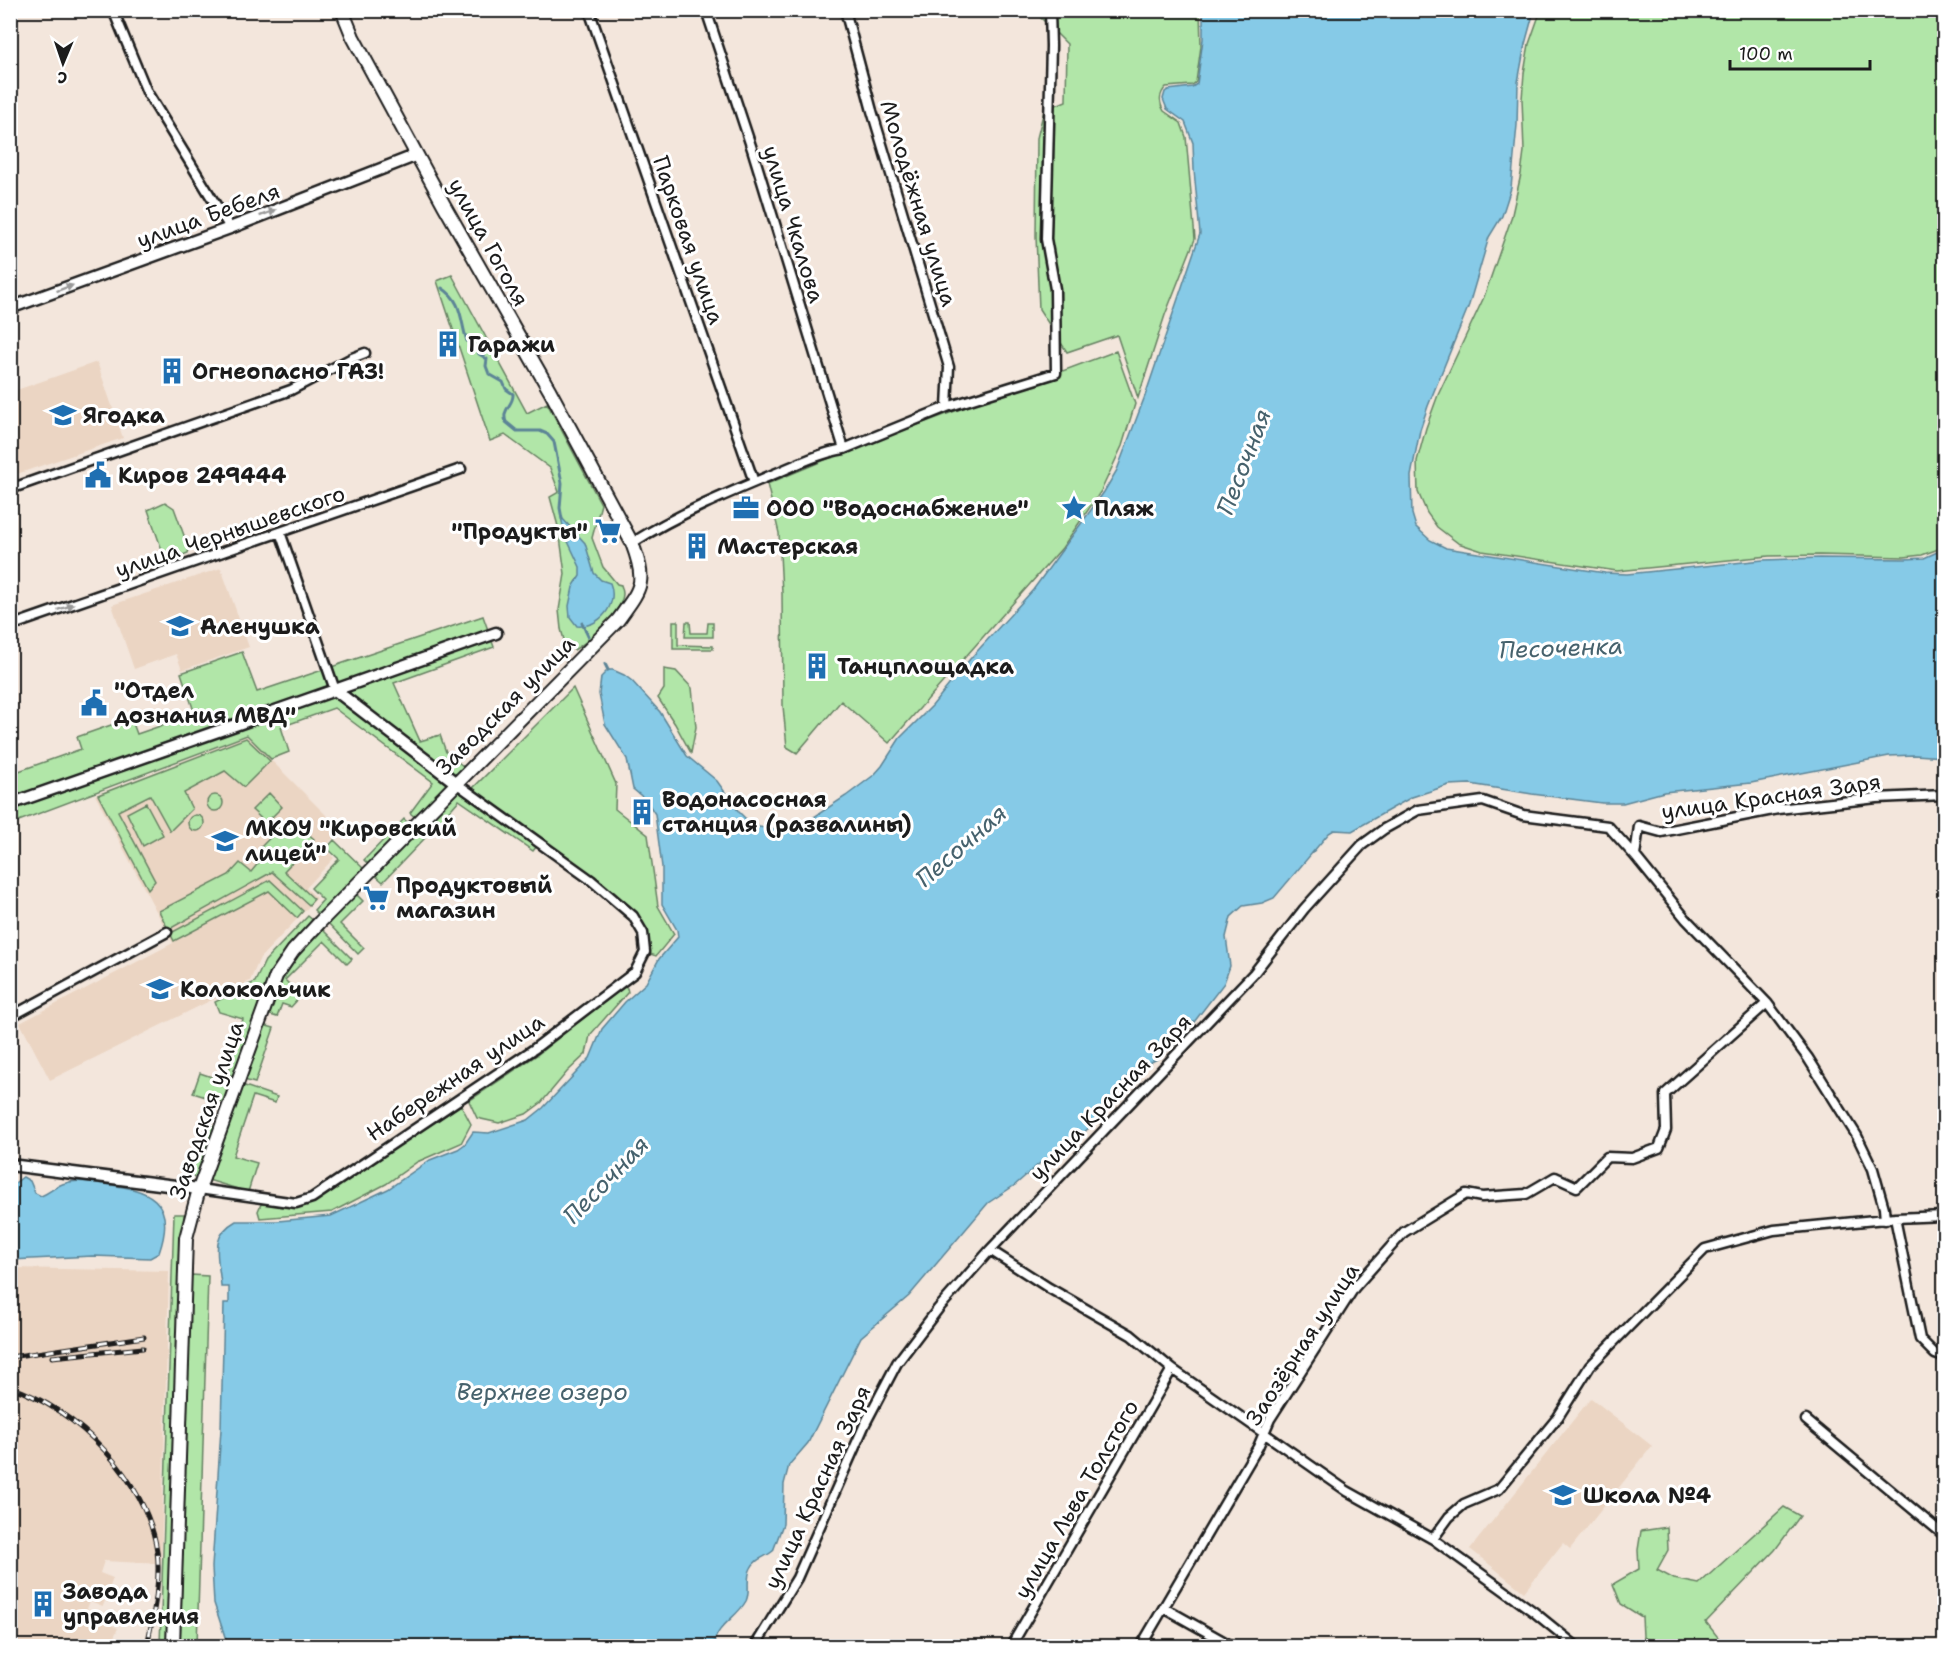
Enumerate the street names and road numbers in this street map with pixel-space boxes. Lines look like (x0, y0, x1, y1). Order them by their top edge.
street label: Молодёжная улица (873, 97, 964, 310)
street label: улица Чкалова (756, 142, 831, 307)
street label: Парковая улица (646, 152, 731, 329)
street label: улица Гоголя (441, 173, 536, 311)
street label: улица Бебеля (133, 176, 284, 255)
street label: улица Чернышевского (111, 478, 349, 584)
street label: Заводская улица (429, 629, 582, 782)
street label: улица Красная Заря (1659, 767, 1883, 826)
street label: Набережная улица (361, 1007, 550, 1148)
street label: улица Красная Заря (1023, 1008, 1198, 1187)
street label: Заводская улица (162, 1017, 251, 1203)
street label: Заозёрная улица (1239, 1257, 1366, 1431)
street label: улица Красная Заря (758, 1381, 877, 1594)
street label: улица Льва Толстого (1008, 1394, 1145, 1604)

